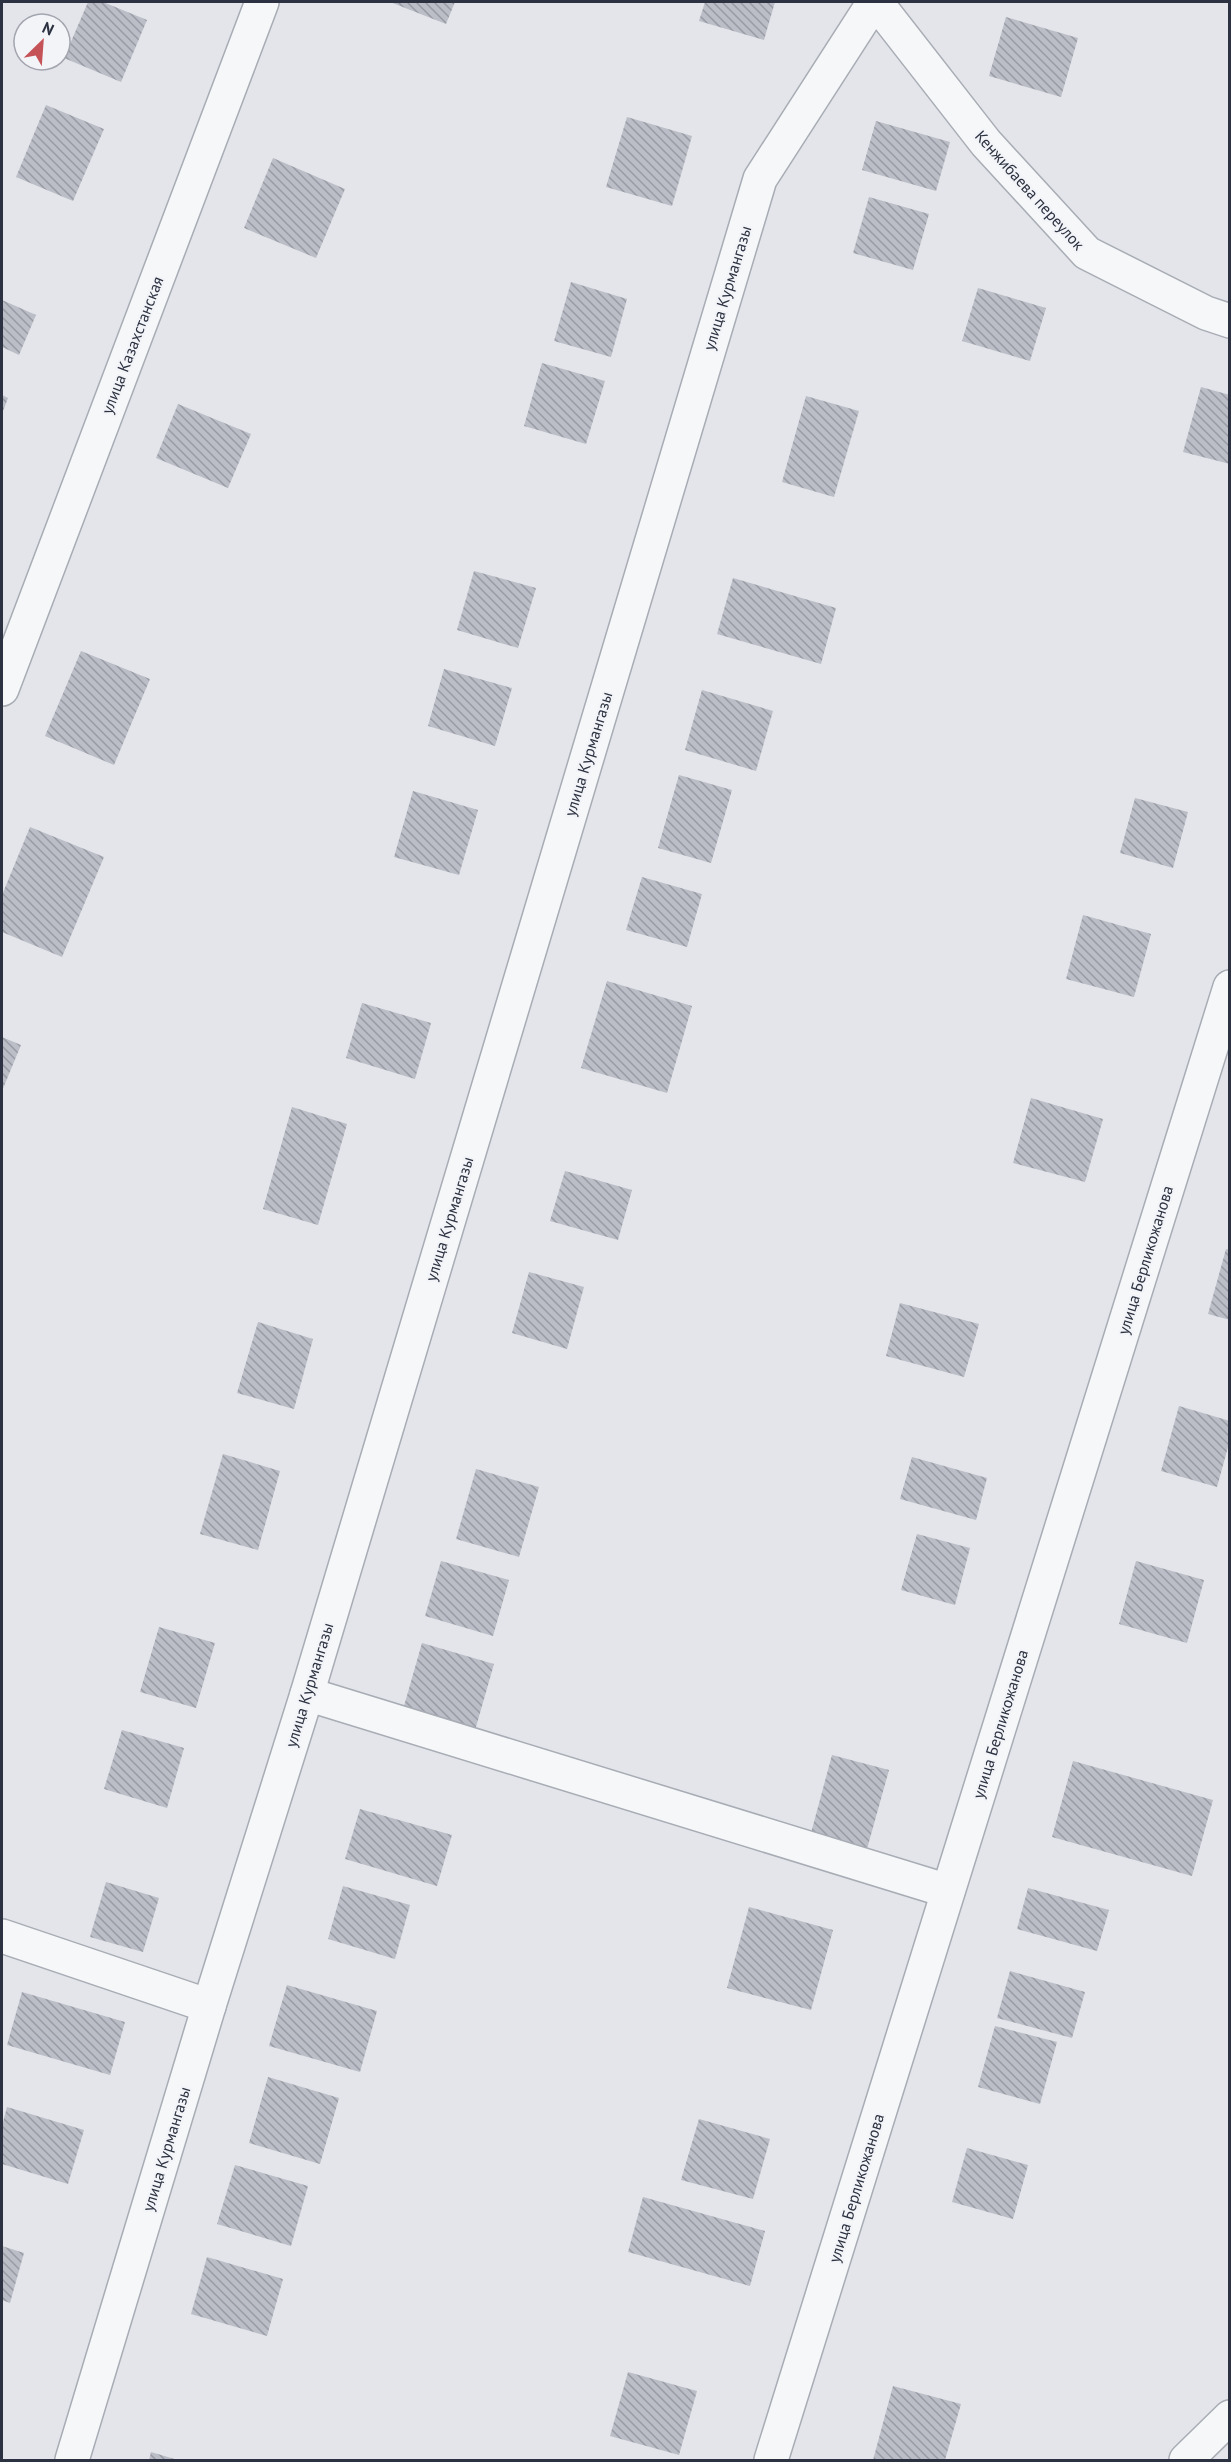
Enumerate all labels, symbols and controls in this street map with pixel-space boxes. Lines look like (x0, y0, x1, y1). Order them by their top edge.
north arrow (12, 12, 72, 72)
text: N (39, 17, 57, 40)
street label: Кенжибаева переулок (971, 126, 1089, 254)
street label: улица Курмангазы (699, 223, 755, 353)
street label: улица Казахстанская (97, 273, 167, 417)
street label: улица Курмангазы (560, 689, 616, 819)
street label: улица Курмангазы (421, 1154, 477, 1284)
street label: улица Берликожанова (1113, 1183, 1177, 1337)
street label: улица Курмангазы (281, 1620, 337, 1750)
street label: улица Берликожанова (968, 1647, 1032, 1801)
street label: улица Курмангазы (138, 2084, 194, 2214)
street label: улица Берликожанова (824, 2111, 888, 2265)

